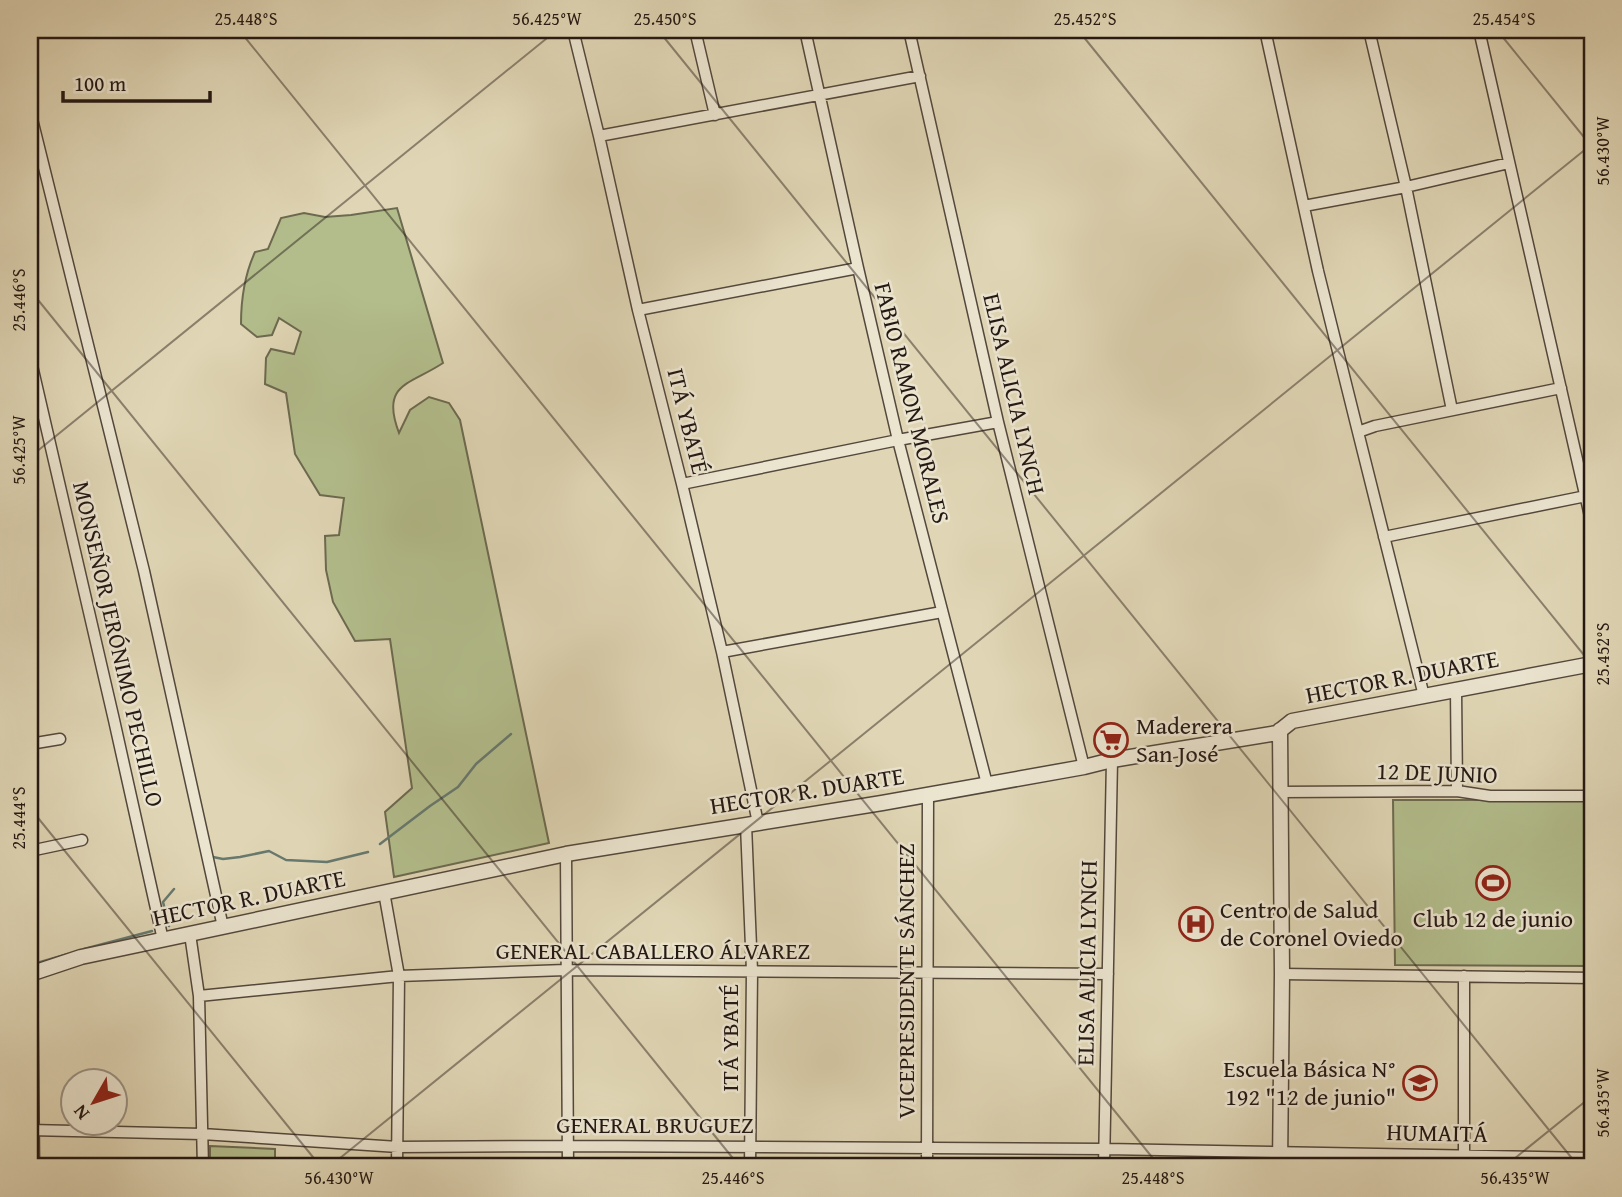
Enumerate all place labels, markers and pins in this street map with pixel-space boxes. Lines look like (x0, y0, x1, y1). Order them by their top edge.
place label: Maderera San José (1136, 708, 1234, 771)
supermarket icon: Maderera San José (1092, 721, 1130, 759)
sports icon: Club 12 de junio (1474, 864, 1512, 902)
place label: Centro de Salud de Coronel Oviedo (1220, 892, 1403, 955)
place label: Club 12 de junio (1413, 901, 1573, 936)
hospital icon: Centro de Salud de Coronel Oviedo (1177, 905, 1215, 943)
place label: Escuela Básica N° 192 "12 de junio" (1223, 1051, 1396, 1114)
school or university icon: Escuela Básica N° 192 "12 de junio" (1401, 1064, 1439, 1102)

